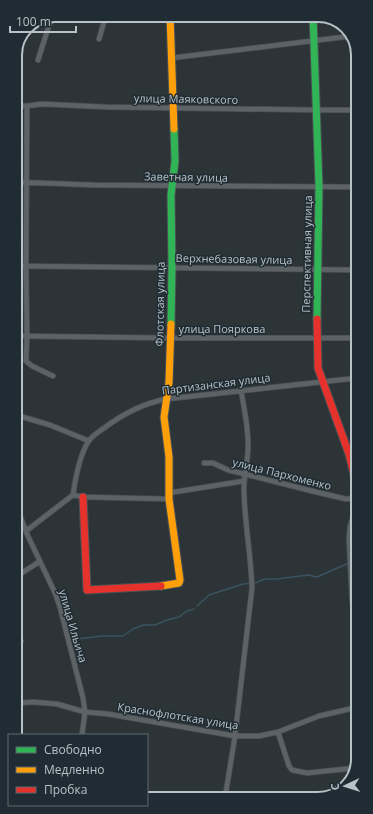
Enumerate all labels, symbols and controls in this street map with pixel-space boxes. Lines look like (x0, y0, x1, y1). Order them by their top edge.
scale bar (10, 8, 76, 34)
text: 100 m (16, 13, 51, 30)
street label: улица Маяковского (134, 90, 239, 107)
street label: Заветная улица (144, 168, 228, 185)
street label: Перспективная улица (298, 195, 315, 313)
street label: Верхнебазовая улица (176, 250, 292, 267)
street label: Флотская улица (151, 262, 168, 346)
street label: улица Пояркова (179, 321, 265, 336)
street label: Партизанская улица (161, 369, 271, 398)
street label: улица Пархоменко (231, 454, 333, 493)
street label: улица Ильича (56, 587, 91, 664)
street label: Краснофлотская улица (117, 699, 240, 732)
legend (8, 734, 148, 806)
text: Свободно (44, 741, 102, 758)
text: Медленно (44, 761, 104, 778)
north arrow (325, 766, 365, 806)
text: Пробка (44, 781, 87, 798)
text: С (327, 783, 342, 791)

